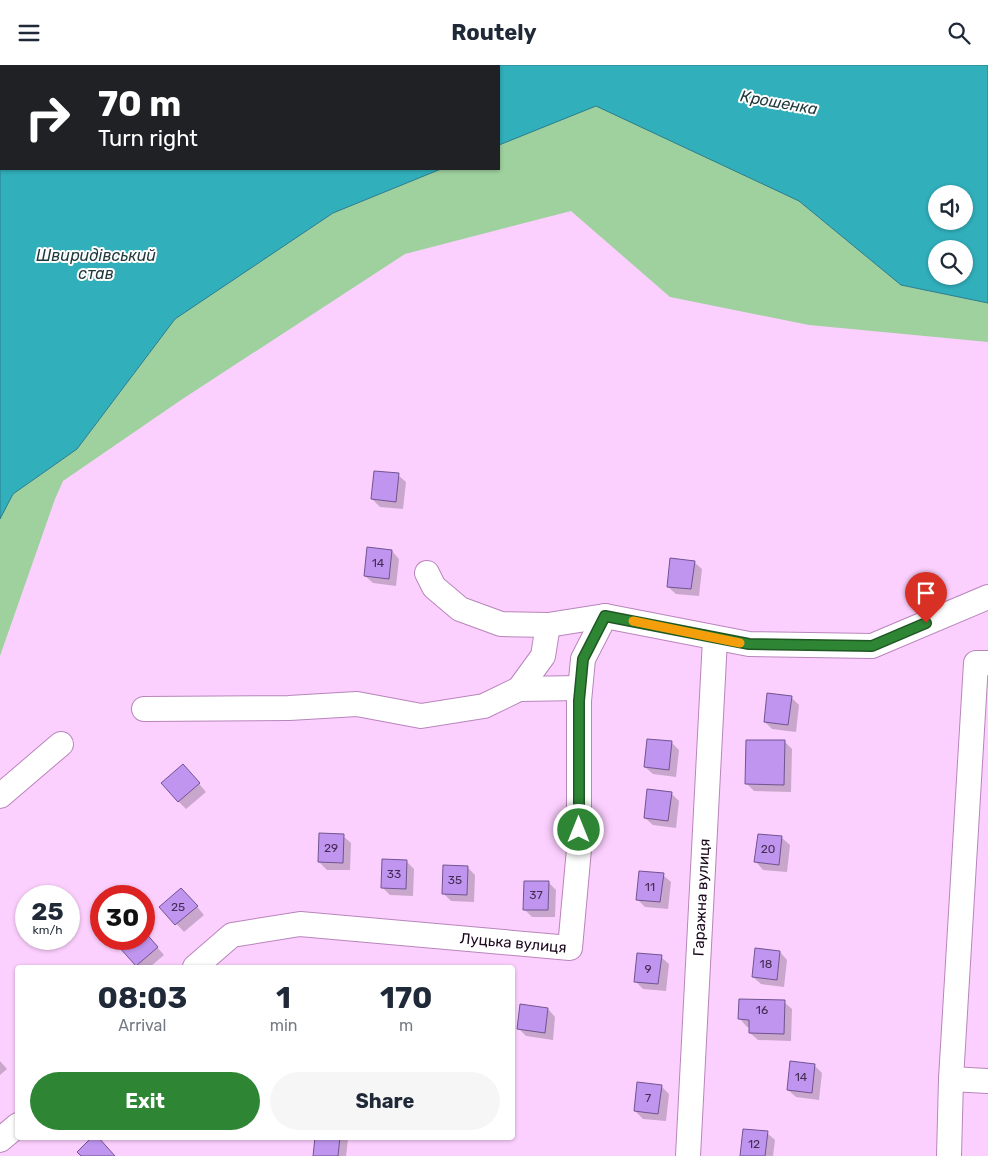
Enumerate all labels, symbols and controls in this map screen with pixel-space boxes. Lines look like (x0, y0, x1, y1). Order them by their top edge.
icon: menu (15, 19, 43, 47)
text: Routely (451, 19, 537, 46)
icon: search (945, 19, 973, 47)
text: 70 m (98, 83, 181, 125)
icon: right (15, 85, 80, 150)
water label: Крошенка (739, 86, 819, 119)
text: Turn right (98, 125, 198, 152)
map controls (928, 185, 973, 285)
button: sound (928, 185, 973, 230)
button: search (928, 240, 973, 285)
water label: Швиридівський став (36, 246, 156, 283)
house number: 14 (372, 556, 385, 570)
pin (905, 572, 947, 623)
icon: arrive (912, 579, 940, 607)
position arrow (552, 803, 604, 855)
street label: Гаражна вулиця (689, 838, 714, 957)
house number: 29 (324, 841, 338, 855)
house number: 20 (761, 842, 775, 856)
house number: 33 (387, 867, 401, 881)
house number: 35 (448, 873, 462, 887)
house number: 11 (645, 880, 655, 894)
speed limit sign: 30 (90, 885, 155, 950)
house number: 37 (529, 888, 543, 902)
text: 25 (31, 897, 64, 926)
house number: 25 (171, 900, 185, 914)
text: km/h (33, 923, 62, 937)
street label: Луцька вулиця (459, 929, 568, 957)
house number: 18 (760, 957, 772, 971)
house number: 9 (644, 962, 652, 976)
text: 08:03 (98, 980, 187, 1016)
text: 1 (276, 980, 291, 1016)
text: 170 (380, 980, 432, 1016)
house number: 16 (756, 1003, 768, 1017)
text: Arrival (118, 1016, 166, 1035)
text: min (270, 1016, 297, 1035)
text: m (399, 1016, 413, 1035)
house number: 14 (795, 1070, 808, 1084)
button: Exit (30, 1072, 260, 1130)
button: Share (270, 1072, 500, 1130)
house number: 7 (645, 1091, 651, 1105)
house number: 12 (748, 1137, 760, 1151)

